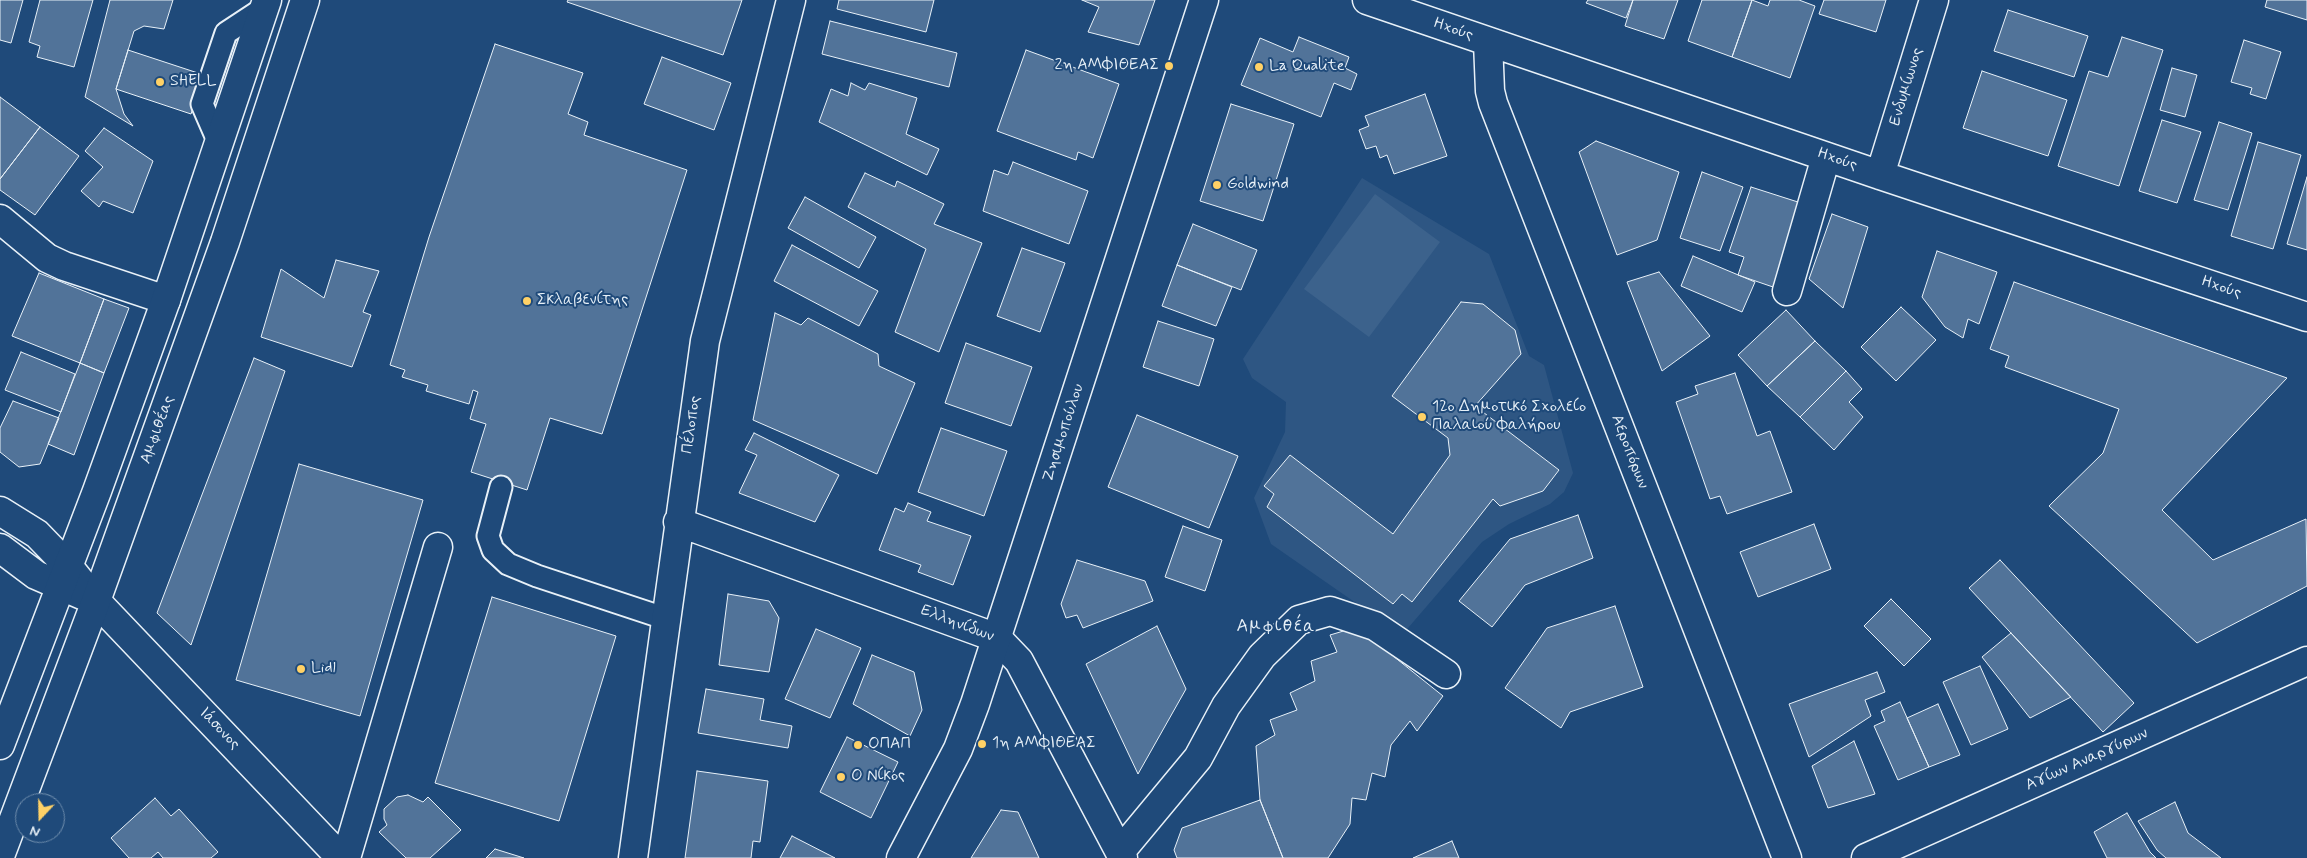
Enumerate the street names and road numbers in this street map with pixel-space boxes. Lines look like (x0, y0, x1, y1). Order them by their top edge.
street label: Ηχούς (1430, 14, 1476, 46)
street label: Ενδυμίωνος (1886, 46, 1928, 128)
street label: Ηχούς (1814, 144, 1860, 176)
street label: Ηχούς (2198, 273, 2244, 303)
street label: Ζησιμοπούλου (1039, 382, 1089, 484)
street label: Αμφιθέας (137, 393, 179, 467)
street label: Πέλοπος (678, 395, 706, 455)
street label: Αεροπόρων (1606, 412, 1652, 492)
street label: Ελληνίδων (918, 601, 996, 647)
street label: Ιάσονος (194, 704, 244, 754)
street label: Αγίων Αναργύρων (2023, 724, 2151, 796)

